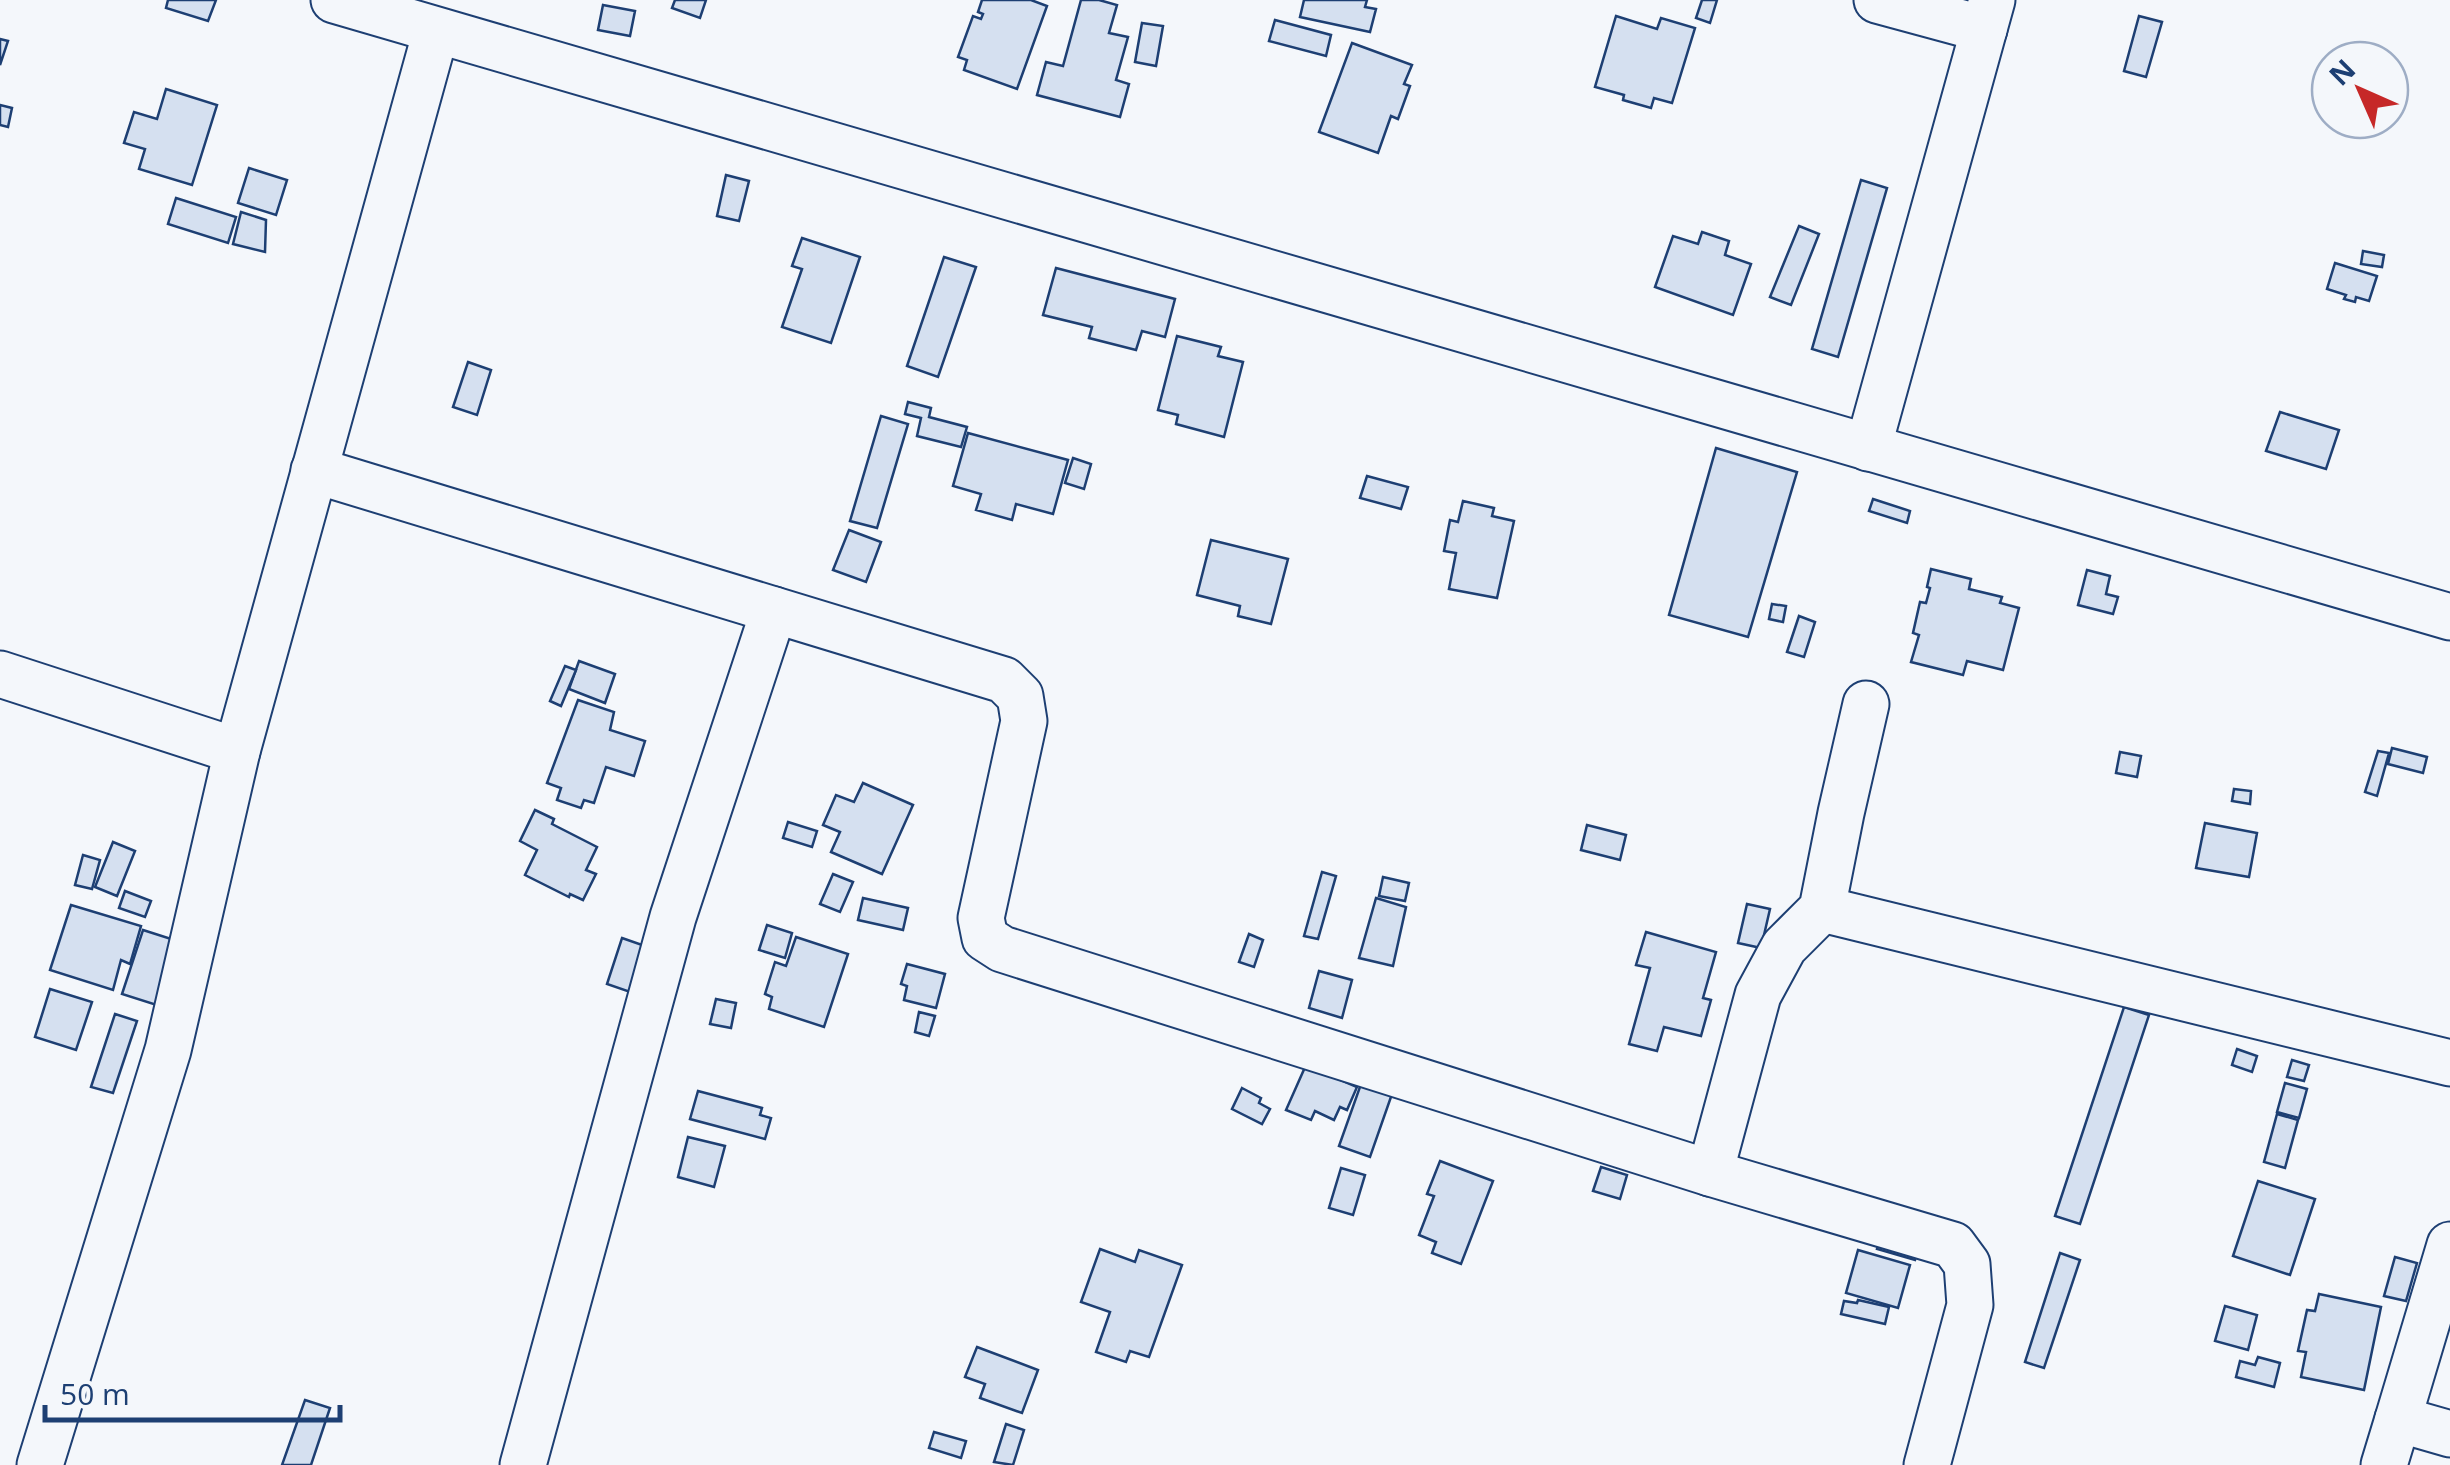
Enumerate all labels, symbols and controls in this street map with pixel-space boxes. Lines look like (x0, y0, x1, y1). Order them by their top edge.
north arrow (2310, 40, 2410, 140)
text: N (2320, 50, 2363, 93)
scale bar (45, 1360, 340, 1422)
text: 50 m (60, 1373, 130, 1414)

